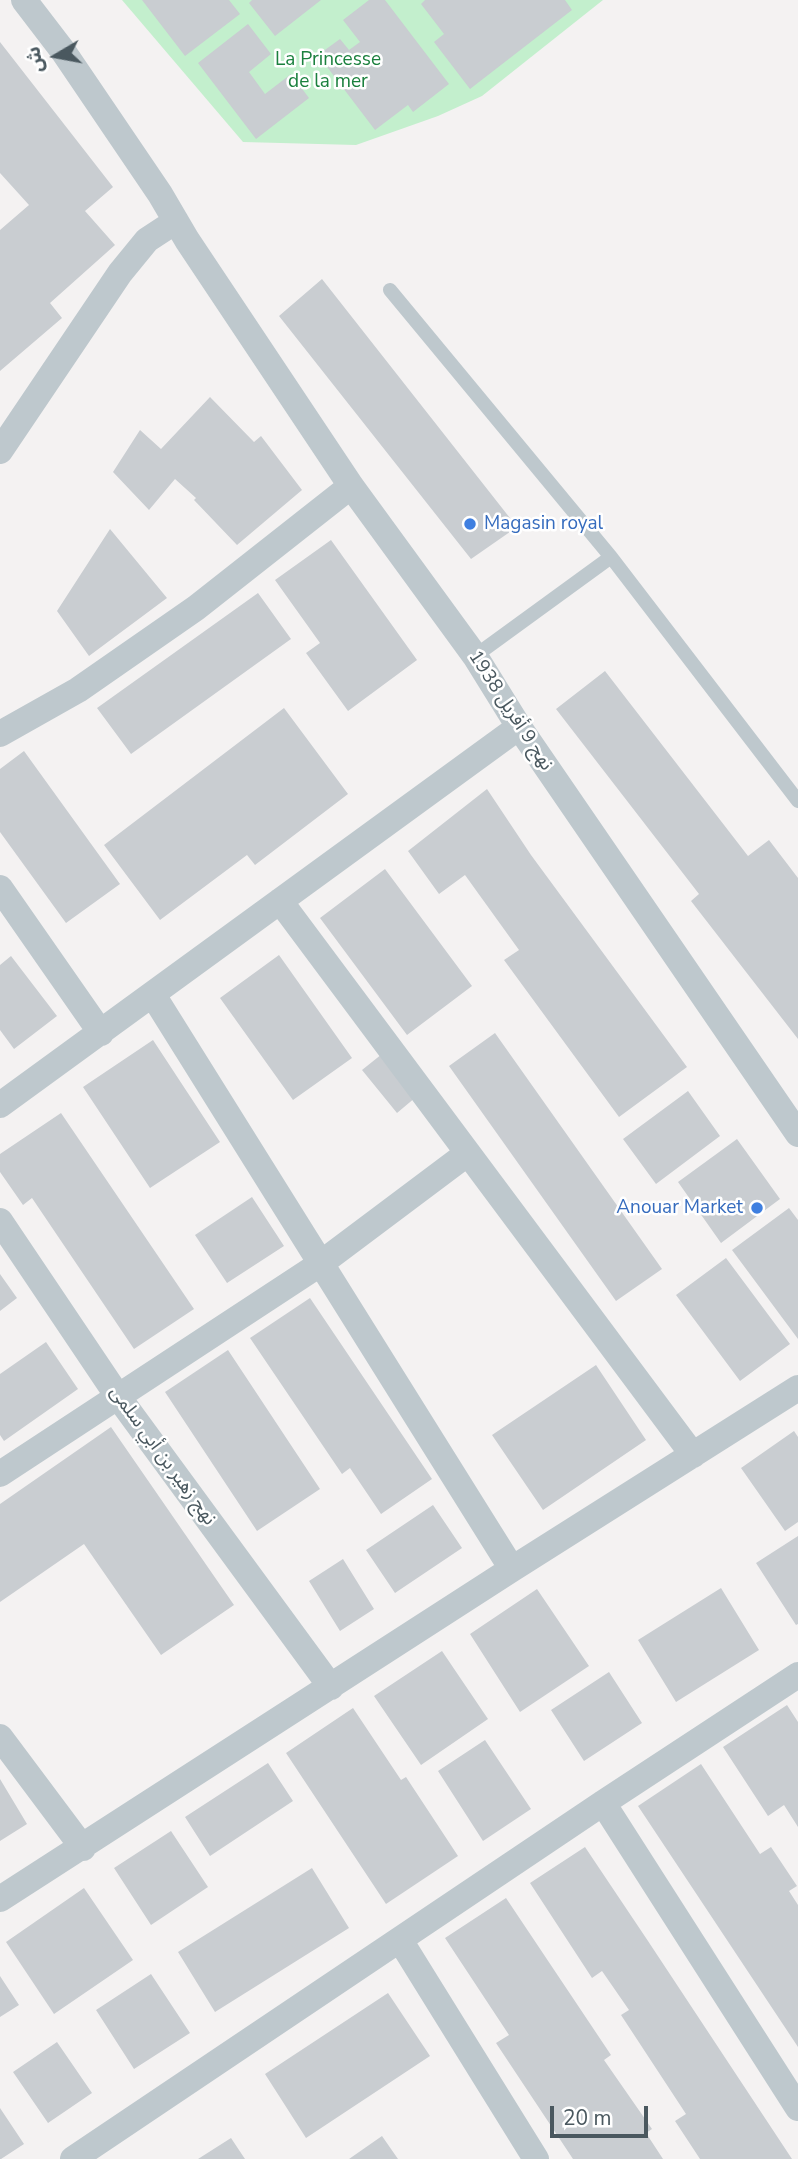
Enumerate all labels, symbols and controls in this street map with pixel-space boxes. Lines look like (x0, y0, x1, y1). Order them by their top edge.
north arrow (21, 21, 91, 91)
text: ش (20, 45, 50, 75)
park label: La Princesse de la mer (275, 49, 381, 93)
place label: Magasin royal (484, 513, 603, 535)
marker: Magasin royal (462, 516, 478, 532)
street label: نهج 9 أفريل 1938 (463, 647, 557, 775)
place label: Anouar Market (616, 1197, 743, 1219)
marker: Anouar Market (749, 1200, 765, 1216)
street label: نهج زهير بن أبي سلمى (104, 1382, 220, 1530)
scale bar (553, 2092, 651, 2136)
text: 20 m (563, 2104, 612, 2132)

